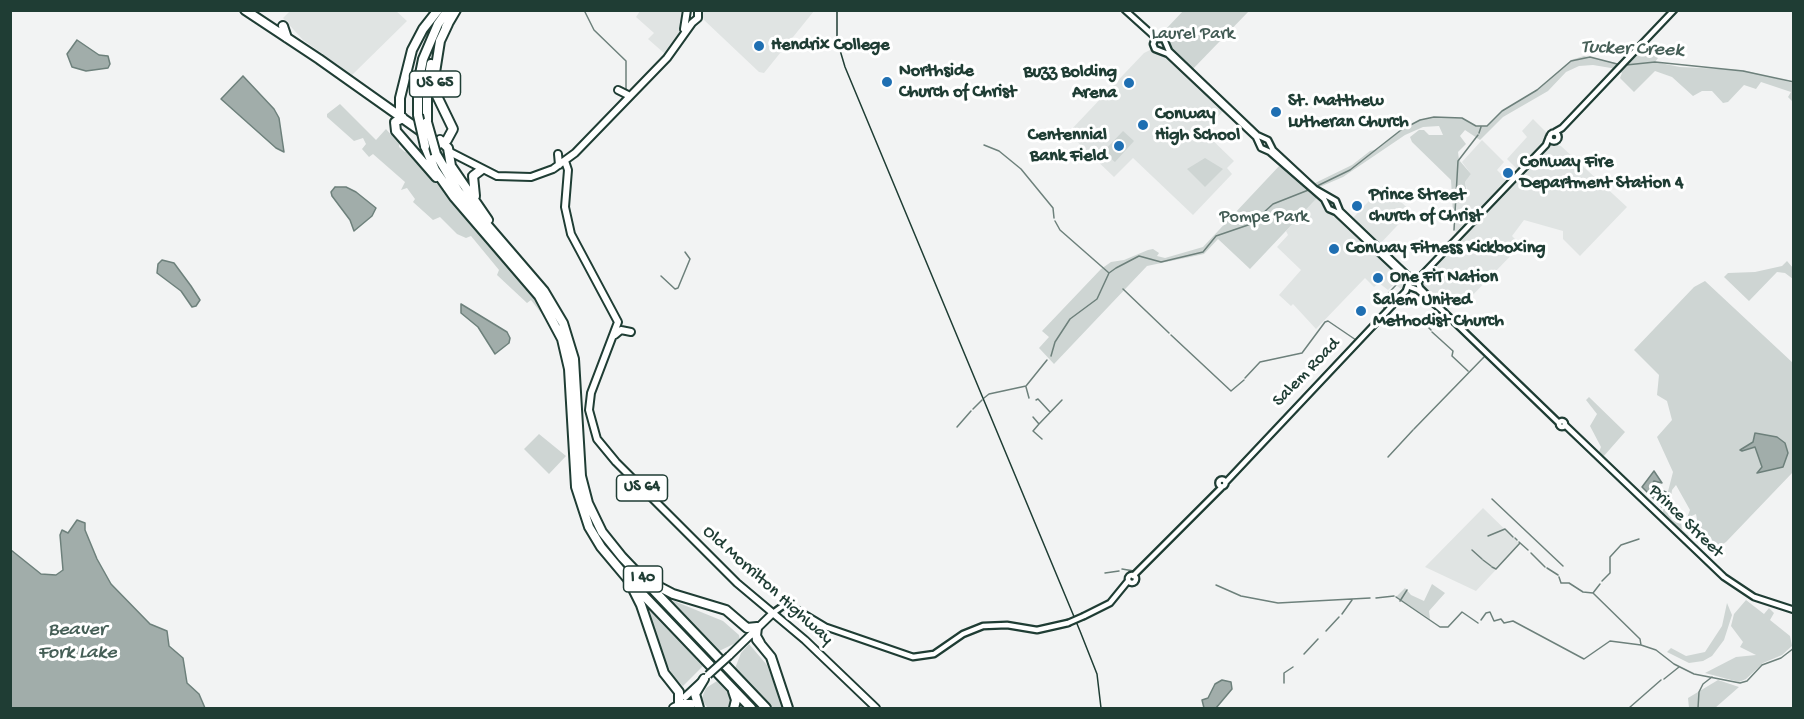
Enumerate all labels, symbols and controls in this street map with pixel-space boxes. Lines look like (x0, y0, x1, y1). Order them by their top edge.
park label: Laurel Park (1151, 24, 1235, 46)
place label: Hendrix College (771, 35, 890, 57)
water label: Tucker Creek (1580, 36, 1684, 64)
marker: Hendrix College (752, 39, 766, 53)
place label: Northside Church of Christ (899, 61, 1016, 104)
place label: Buzz Bolding Arena (1023, 62, 1117, 104)
road number: US 65 (410, 71, 460, 97)
marker: Northside Church of Christ (880, 75, 894, 89)
marker: Buzz Bolding Arena (1122, 76, 1136, 90)
place label: St. Matthew Lutheran Church (1288, 91, 1409, 134)
place label: Conway High School (1155, 104, 1240, 146)
marker: St. Matthew Lutheran Church (1269, 105, 1283, 119)
marker: Conway High School (1136, 118, 1150, 132)
place label: Centennial Bank Field (1028, 125, 1107, 168)
marker: Centennial Bank Field (1112, 139, 1126, 153)
place label: Conway Fire Department Station 4 (1520, 152, 1683, 195)
marker: Conway Fire Department Station 4 (1501, 166, 1515, 180)
place label: Prince Street church of Christ (1369, 185, 1482, 228)
marker: Prince Street church of Christ (1350, 199, 1364, 213)
park label: Pompe Park (1220, 207, 1308, 229)
place label: Conway Fitness Kickboxing (1346, 238, 1546, 260)
marker: Conway Fitness Kickboxing (1327, 242, 1341, 256)
place label: One FiT Nation (1390, 267, 1498, 289)
marker: One FiT Nation (1371, 271, 1385, 285)
place label: Salem United Methodist Church (1373, 290, 1504, 332)
marker: Salem United Methodist Church (1354, 304, 1368, 318)
street label: Salem Road (1269, 334, 1345, 412)
road number: US 64 (616, 475, 668, 501)
street label: Prince Street (1643, 481, 1727, 563)
street label: Old Morrilton Highway (697, 522, 837, 650)
road number: I 40 (624, 566, 662, 592)
water label: Beaver Fork Lake (37, 619, 117, 666)

